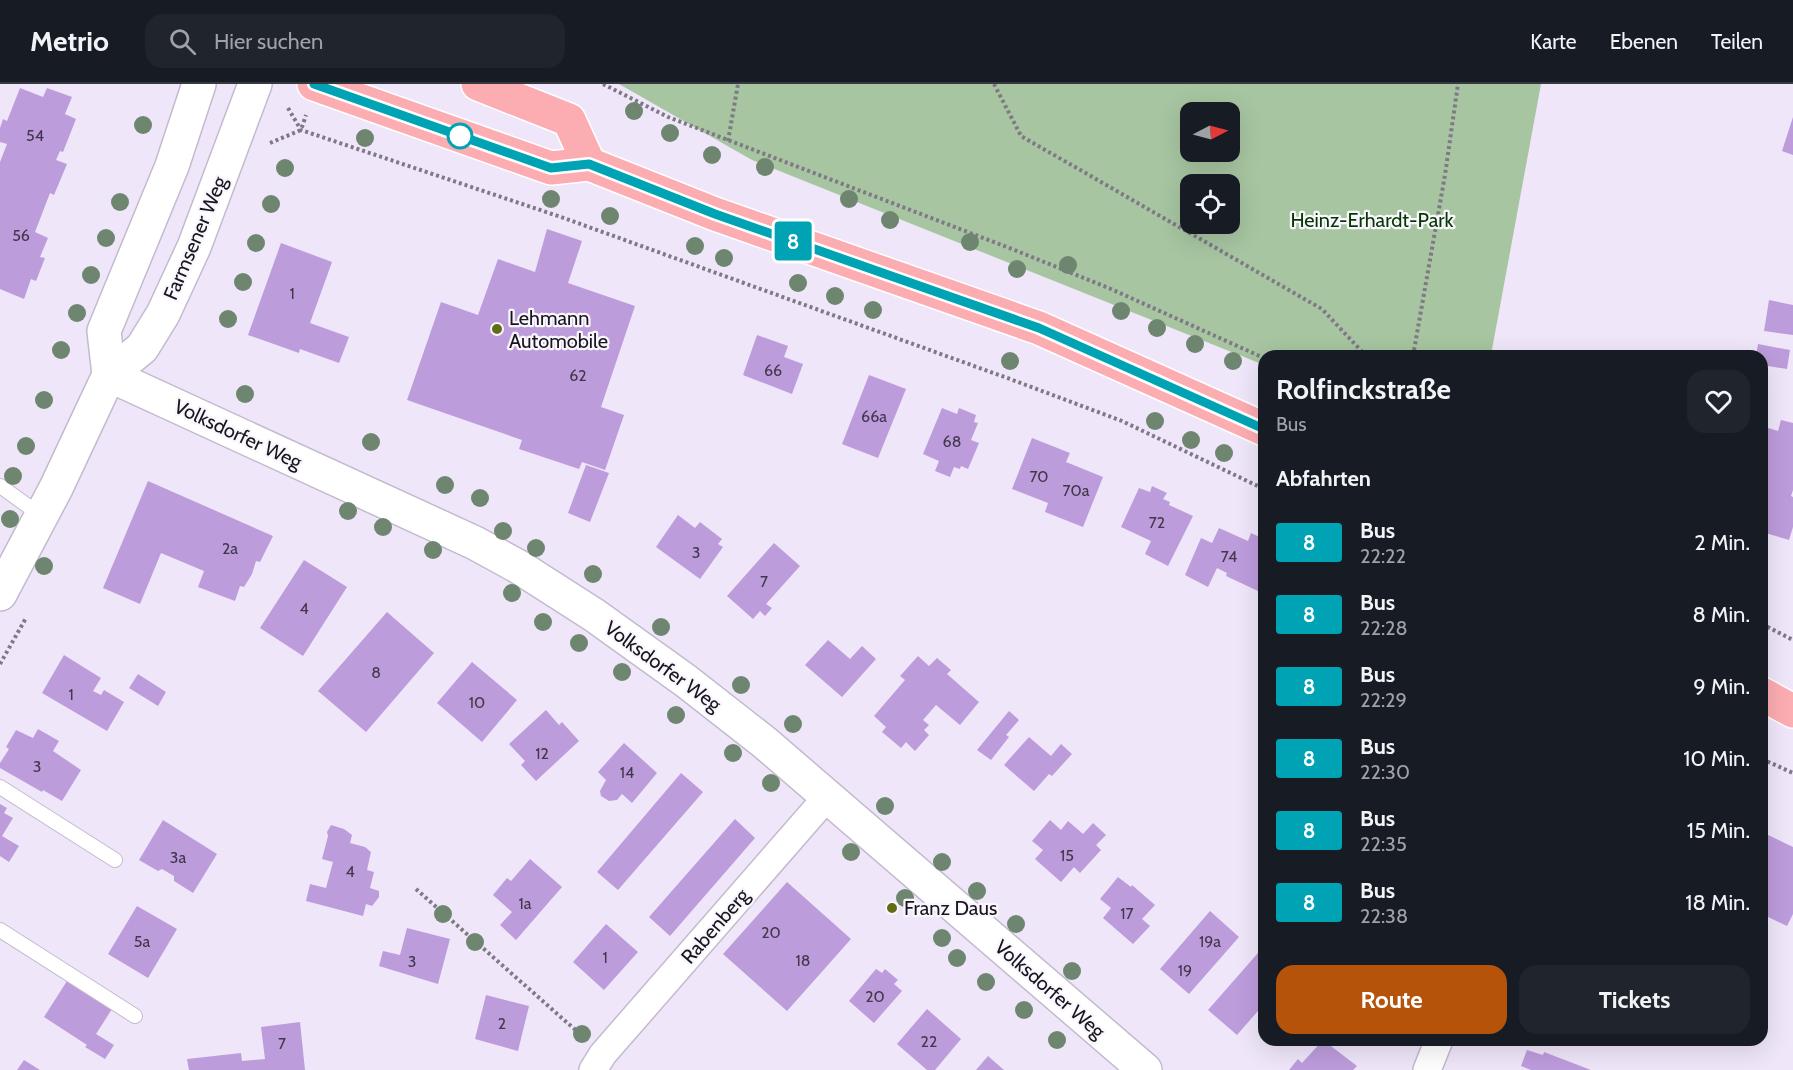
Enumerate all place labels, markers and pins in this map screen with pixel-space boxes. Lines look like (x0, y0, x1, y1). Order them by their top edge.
unlabelled marker (447, 123, 473, 149)
place label: Lehmann Automobile (509, 306, 608, 353)
marker: Lehmann Automobile (490, 322, 504, 336)
place label: Franz Daus (904, 896, 997, 920)
marker: Franz Daus (885, 901, 899, 915)

